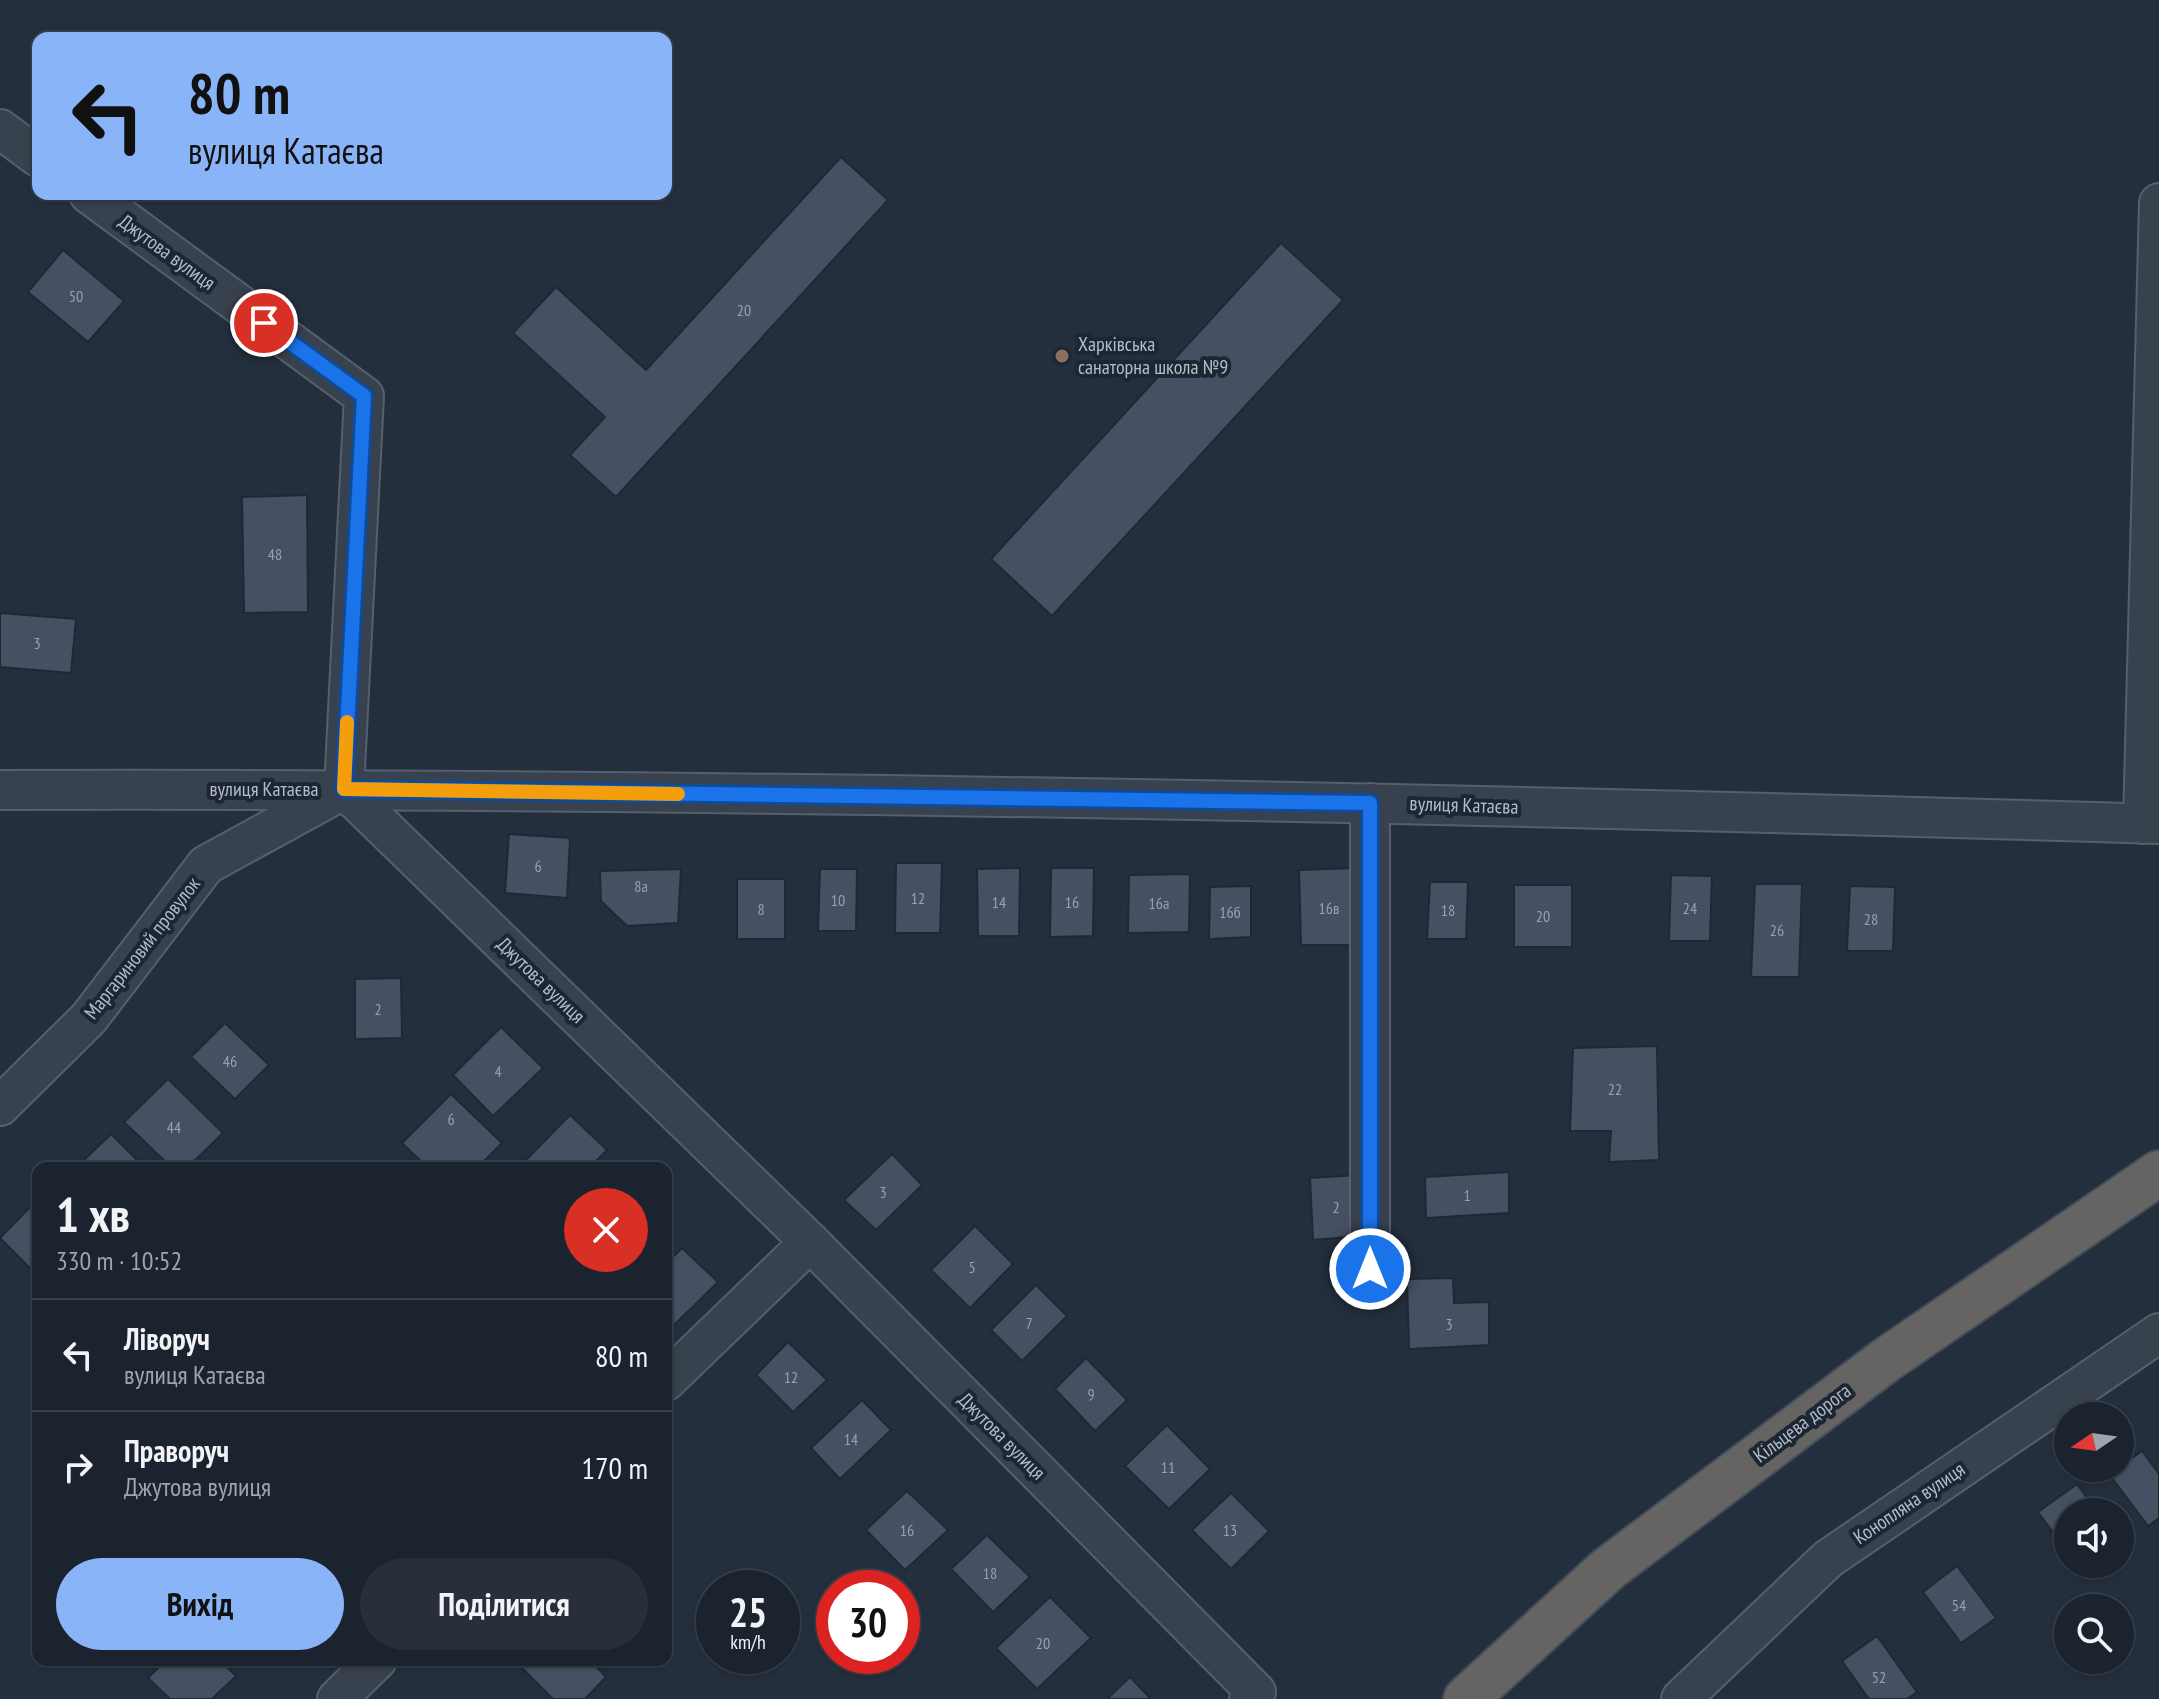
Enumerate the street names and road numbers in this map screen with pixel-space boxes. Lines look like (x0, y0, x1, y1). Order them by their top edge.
street label: Джутова вулиця (114, 208, 220, 296)
street label: вулиця Катаєва (210, 776, 318, 802)
street label: вулиця Катаєва (1409, 790, 1519, 820)
street label: Маргариновий провулок (78, 871, 206, 1024)
street label: Джутова вулиця (491, 931, 591, 1029)
street label: Кільцева дорога (1748, 1378, 1856, 1468)
street label: Джутова вулиця (953, 1387, 1051, 1485)
street label: Конопляна вулиця (1848, 1456, 1970, 1550)

